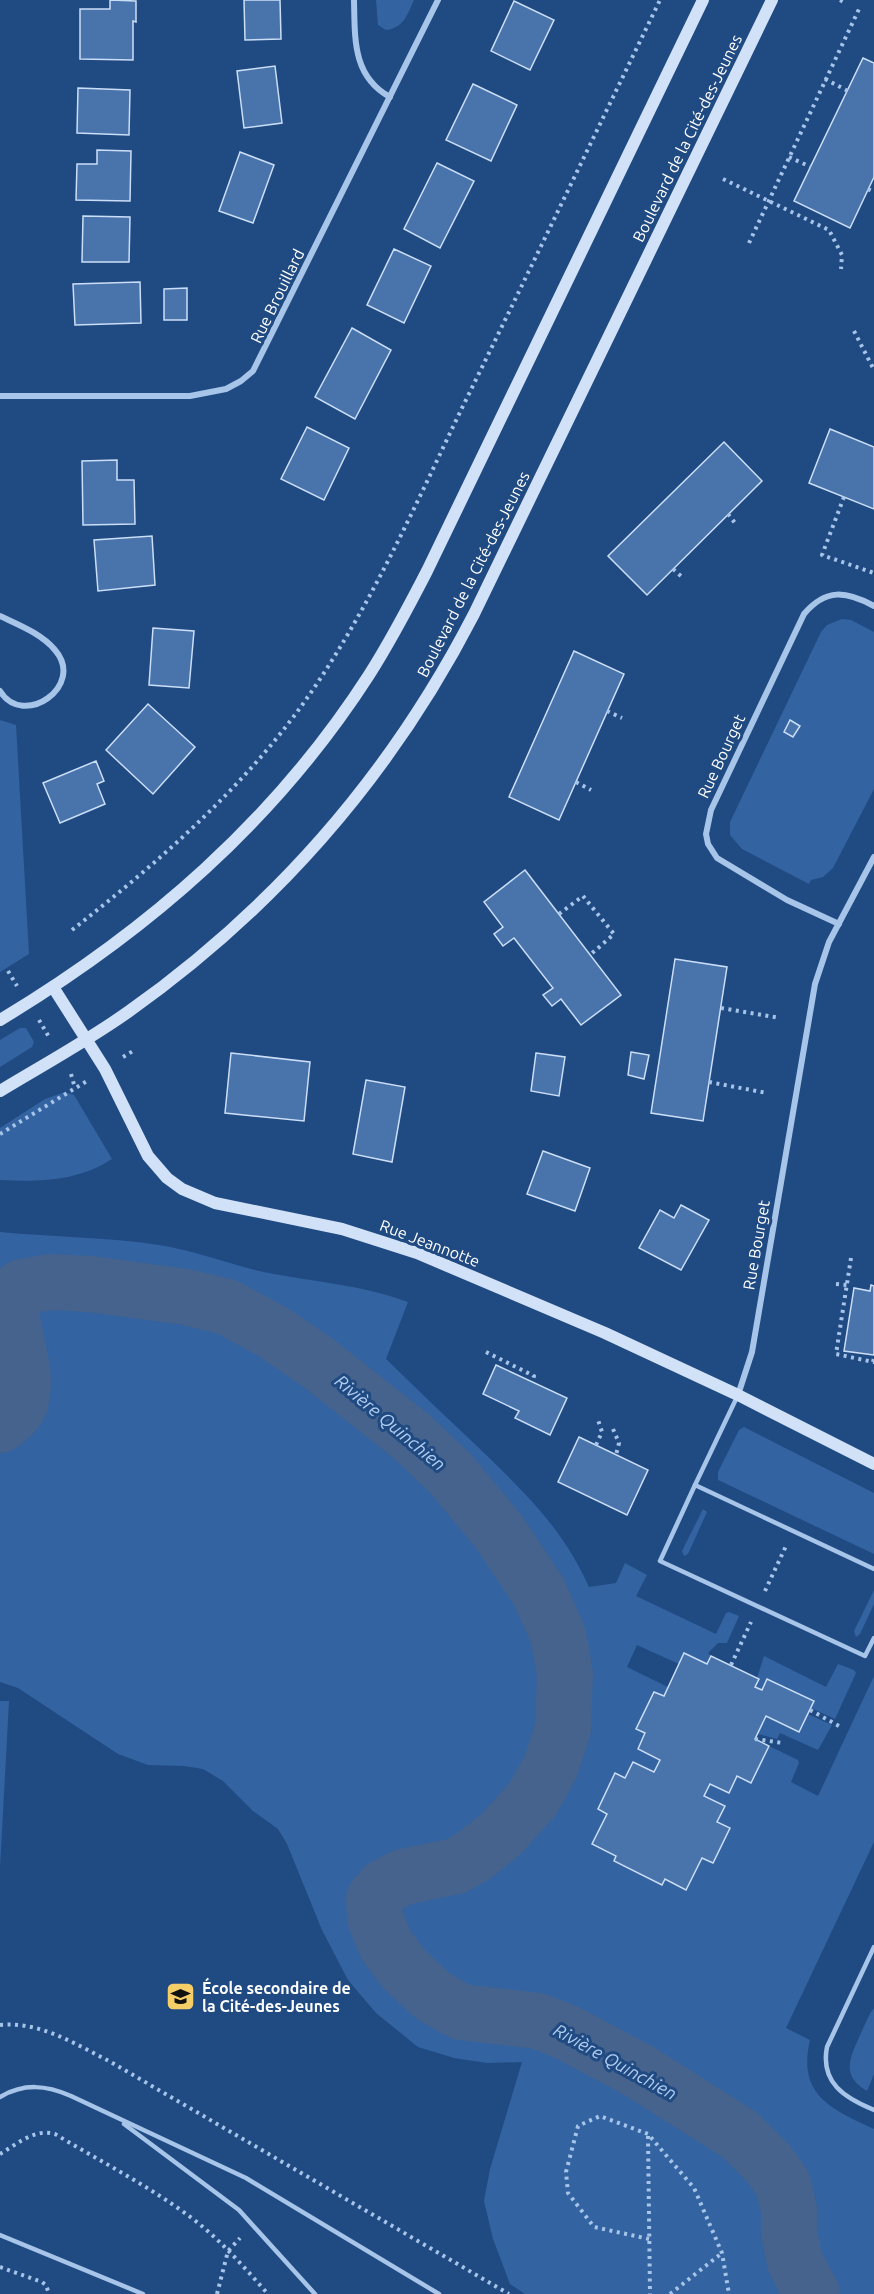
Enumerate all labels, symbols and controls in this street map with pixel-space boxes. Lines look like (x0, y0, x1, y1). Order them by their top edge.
street label: Boulevard de la Cité-des-Jeunes (629, 31, 745, 245)
street label: Rue Brouillard (246, 246, 308, 346)
street label: Boulevard de la Cité-des-Jeunes (413, 468, 533, 680)
street label: Rue Bourget (694, 710, 749, 801)
street label: Rue Bourget (739, 1198, 773, 1291)
street label: Rue Jeannotte (378, 1216, 482, 1270)
water label: Rivière Quinchien (331, 1370, 450, 1475)
place label: École secondaire de la Cité-des-Jeunes (202, 1977, 351, 2015)
school or university icon: École secondaire de la Cité-des-Jeunes (165, 1981, 197, 2013)
water label: Rivière Quinchien (550, 2019, 681, 2104)

